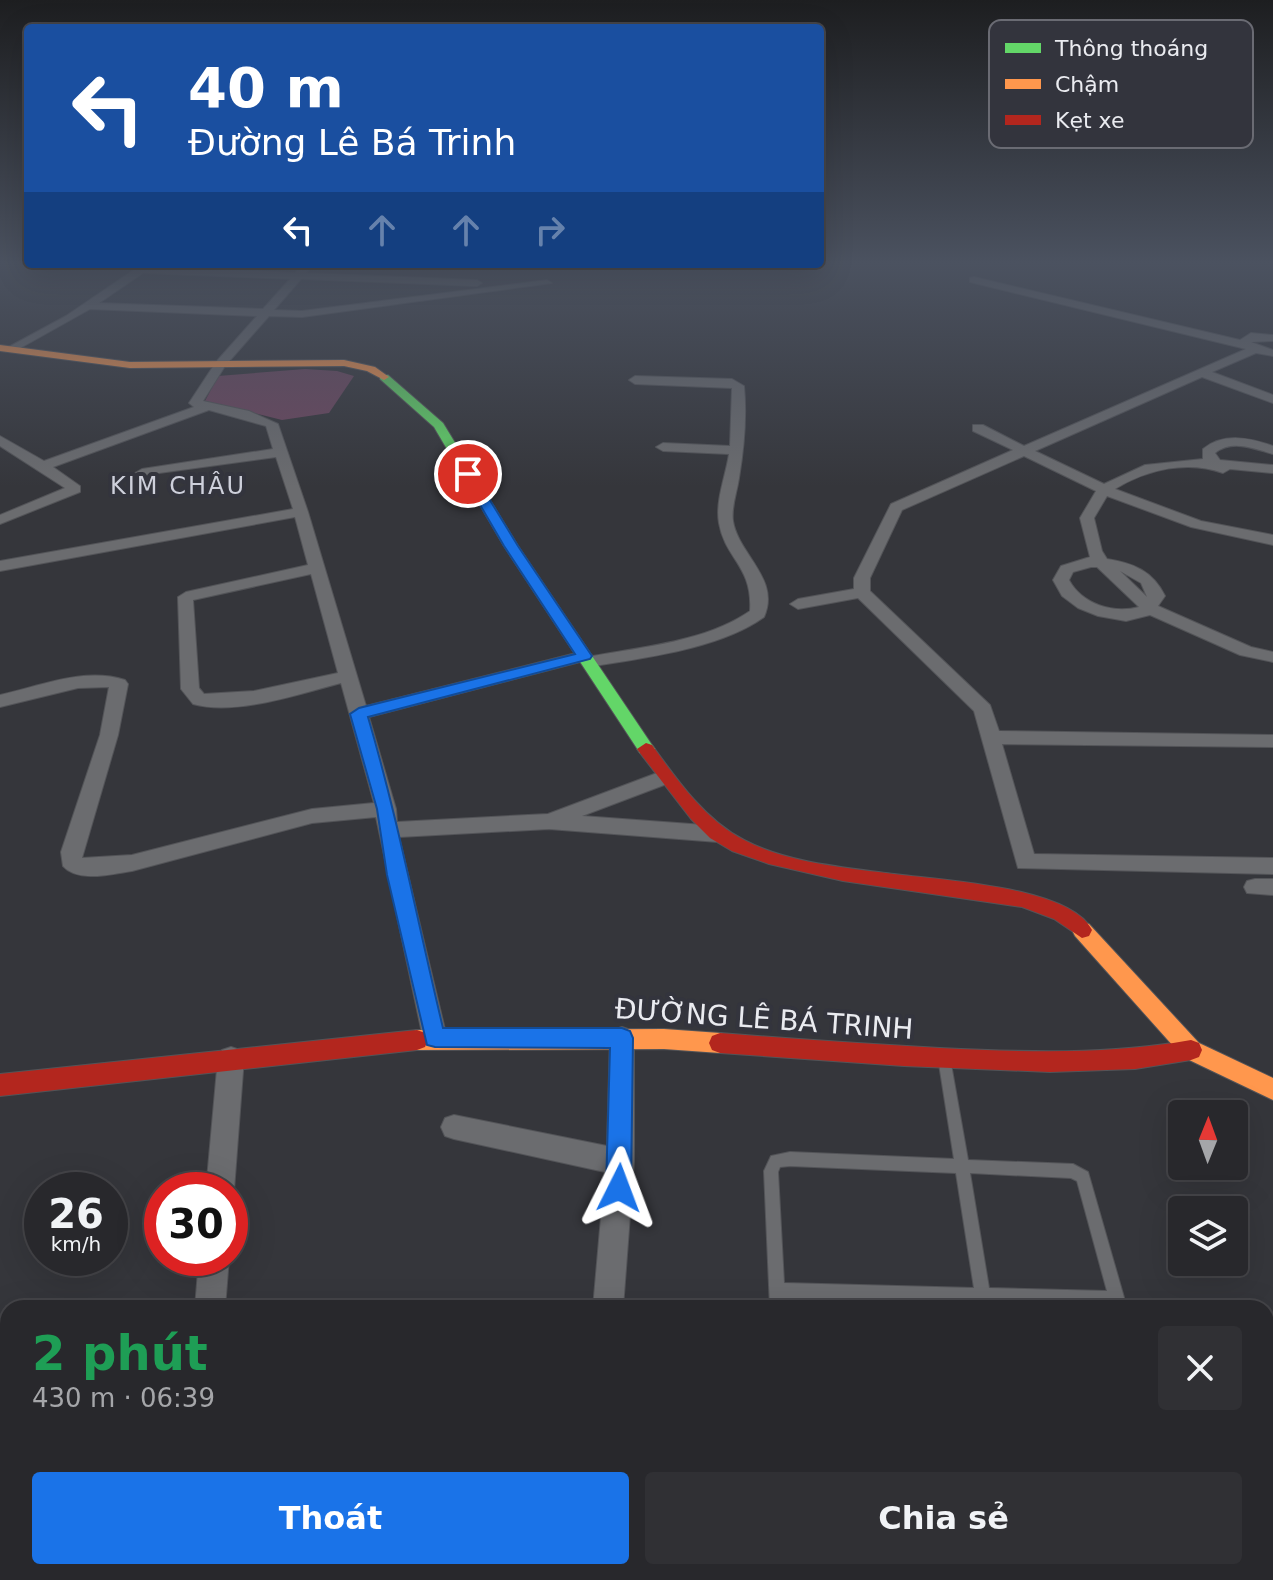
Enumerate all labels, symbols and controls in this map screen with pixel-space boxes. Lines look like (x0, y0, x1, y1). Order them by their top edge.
legend (989, 20, 1253, 148)
text: Thông thoáng (1054, 36, 1208, 61)
text: 40 m (188, 55, 344, 120)
icon: left (56, 56, 160, 160)
text: Chậm (1055, 72, 1119, 97)
text: Kẹt xe (1055, 108, 1124, 133)
text: Đường Lê Bá Trinh (188, 122, 516, 163)
icon: left (276, 208, 320, 252)
icon: ahead (360, 208, 404, 252)
icon: ahead (444, 208, 488, 252)
icon: right (528, 208, 572, 252)
pin (434, 440, 502, 508)
icon: arrive (446, 452, 490, 496)
district label: KIM CHÂU (110, 471, 246, 500)
street label: ĐƯỜNG LÊ BÁ TRINH (614, 991, 914, 1046)
north arrow (1168, 1100, 1248, 1180)
map controls (1168, 1100, 1248, 1276)
position arrow (577, 1146, 661, 1230)
speed limit sign: 30 (144, 1172, 248, 1276)
text: 26 (48, 1191, 104, 1237)
button: layers (1168, 1196, 1248, 1276)
text: km/h (51, 1232, 101, 1256)
text: 2 phút (32, 1325, 208, 1381)
button: close (1158, 1326, 1242, 1410)
text: 430 m · 06:39 (32, 1383, 215, 1413)
button: Thoát (32, 1472, 629, 1564)
button: Chia sẻ (645, 1472, 1242, 1564)

